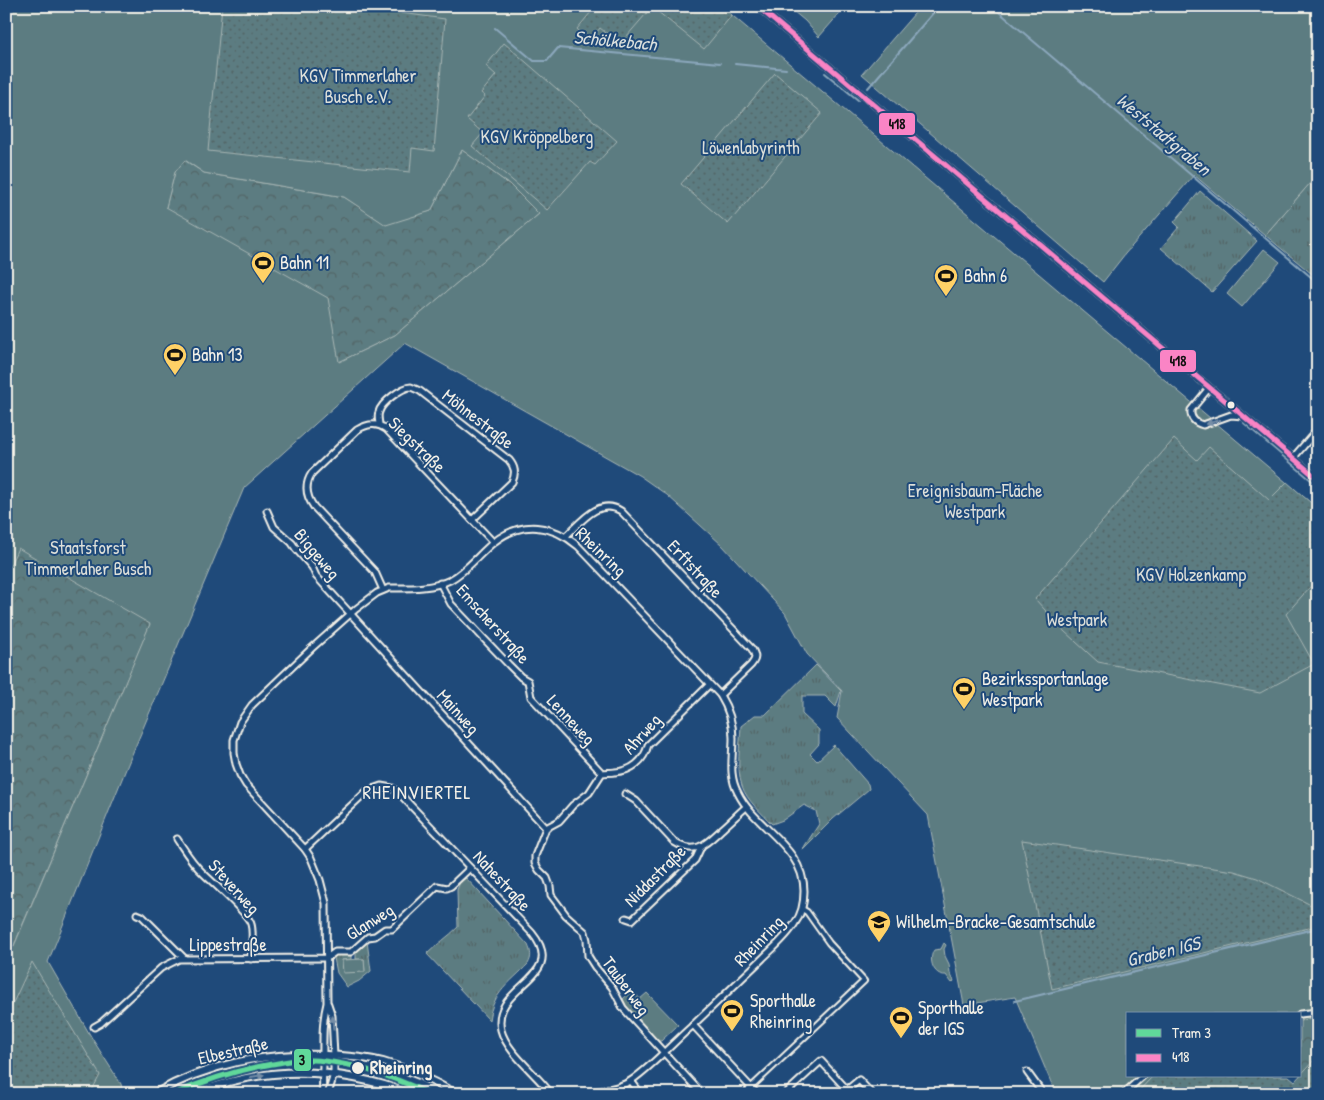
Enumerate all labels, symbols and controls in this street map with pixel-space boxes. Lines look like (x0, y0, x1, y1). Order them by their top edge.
water label: Schölkebach (573, 23, 659, 57)
park label: KGV Timmerlaher Busch e.V. (300, 63, 416, 109)
water label: Weststadtgraben (1111, 87, 1218, 182)
line badge: 418 (878, 112, 916, 136)
text: 418 (889, 114, 905, 133)
park label: KGV Kröppelberg (481, 124, 593, 149)
park label: Löwenlabyrinth (702, 135, 800, 160)
sports icon: Bahn 11 (250, 250, 276, 284)
place label: Bahn 11 (280, 250, 329, 275)
sports icon: Bahn 6 (933, 263, 959, 297)
place label: Bahn 6 (964, 263, 1007, 288)
sports icon: Bahn 13 (162, 342, 188, 376)
place label: Bahn 13 (192, 342, 243, 367)
line badge: 418 (1159, 349, 1197, 373)
text: 418 (1170, 351, 1186, 370)
street label: Möhnestraße (437, 383, 519, 455)
unlabelled marker (1226, 400, 1236, 410)
street label: Siegstraße (383, 411, 452, 478)
one-way arrow (1205, 419, 1220, 426)
park label: Ereignisbaum-Fläche Westpark (908, 478, 1042, 524)
street label: Rheinring (570, 521, 632, 582)
street label: Biggeweg (289, 523, 346, 585)
street label: Erftstraße (662, 534, 729, 603)
park label: Staatsforst Timmerlaher Busch (25, 535, 152, 581)
park label: KGV Holzenkamp (1136, 562, 1246, 587)
street label: Emscherstraße (451, 578, 536, 669)
park label: Westpark (1047, 607, 1108, 632)
place label: Bezirkssportanlage Westpark (982, 666, 1109, 712)
sports icon: Bezirkssportanlage Westpark (951, 676, 977, 710)
street label: Mainweg (431, 683, 486, 740)
street label: Lenneweg (541, 689, 601, 750)
street label: Ahrweg (617, 708, 667, 759)
district label: RHEINVIERTEL (362, 779, 472, 805)
street label: Niddastraße (618, 839, 691, 912)
street label: Nahestraße (468, 845, 537, 917)
street label: Steverweg (203, 854, 266, 920)
street label: Glanweg (341, 897, 398, 946)
school or university icon: Wilhelm-Bracke-Gesamtschule (866, 909, 892, 943)
place label: Wilhelm-Bracke-Gesamtschule (896, 909, 1096, 934)
street label: Rheinring (728, 910, 789, 972)
water label: Graben IGS (1124, 929, 1205, 973)
street label: Lippestraße (189, 932, 267, 957)
street label: Tauberweg (596, 951, 656, 1020)
place label: Sporthalle Rheinring (750, 988, 816, 1034)
place label: Sporthalle der IGS (918, 995, 984, 1041)
sports icon: Sporthalle Rheinring (719, 998, 745, 1032)
sports icon: Sporthalle der IGS (888, 1005, 914, 1039)
legend (1126, 1012, 1302, 1078)
one-way arrow (328, 1015, 336, 1031)
text: Tram 3 (1172, 1022, 1211, 1043)
street label: Elbestraße (195, 1030, 270, 1071)
text: 418 (1172, 1046, 1190, 1067)
line badge: 3 (293, 1048, 312, 1072)
text: 3 (299, 1050, 306, 1069)
place label: Rheinring (370, 1055, 432, 1081)
marker: Rheinring (350, 1060, 366, 1076)
one-way arrow (249, 1072, 265, 1080)

